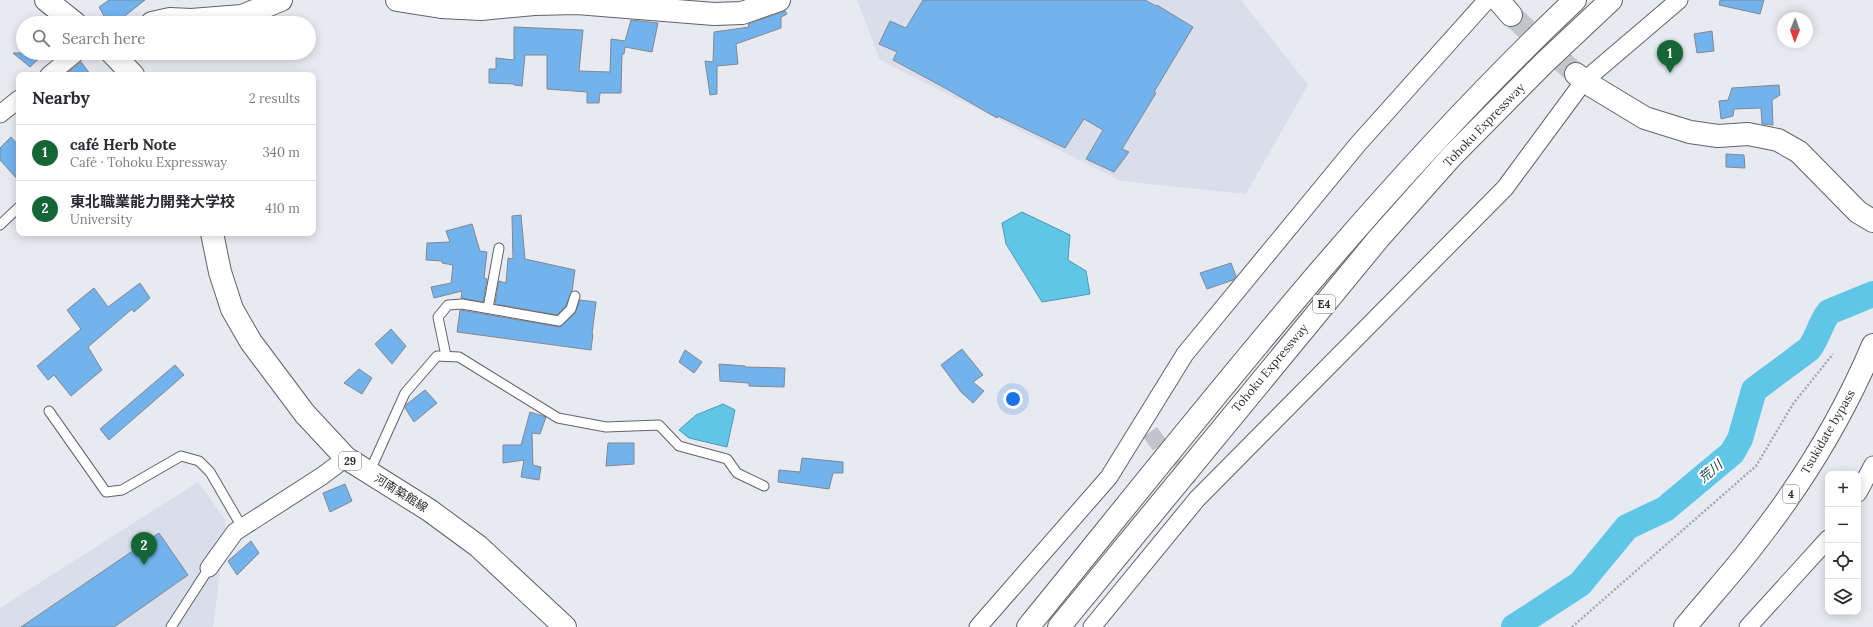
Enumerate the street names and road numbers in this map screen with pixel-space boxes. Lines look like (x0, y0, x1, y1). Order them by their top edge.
street label: Tohoku Expressway (1440, 79, 1528, 170)
road number: E4 (1313, 295, 1335, 313)
street label: Tohoku Expressway (1228, 320, 1311, 415)
street label: Tsukidate bypass (1797, 386, 1858, 477)
road number: 29 (339, 452, 361, 470)
street label: 河南築館線 (372, 470, 431, 515)
road number: 4 (1783, 485, 1799, 503)

